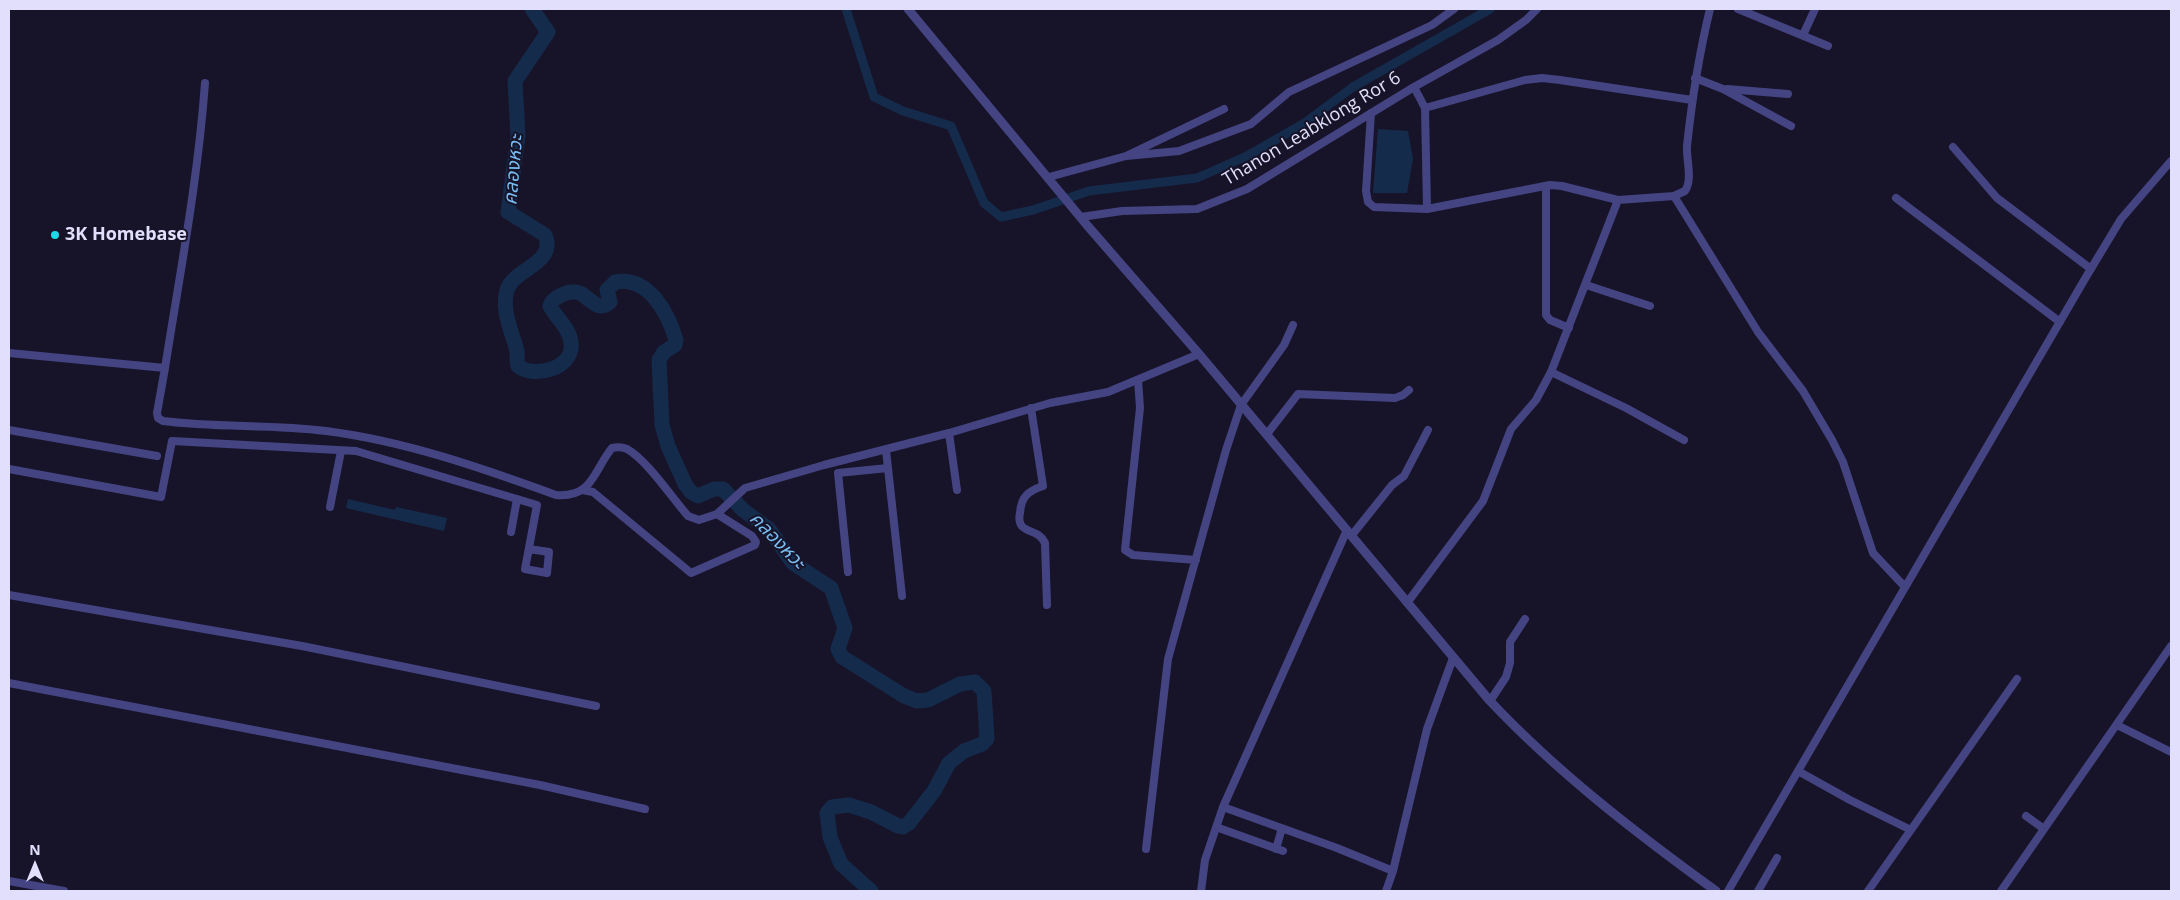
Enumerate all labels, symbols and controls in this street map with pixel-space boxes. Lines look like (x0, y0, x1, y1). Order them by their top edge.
street label: Thanon Leabklong Ror 6 (1219, 67, 1405, 191)
water label: คลองหวะ (500, 134, 528, 206)
place label: 3K Homebase (65, 224, 187, 246)
marker: 3K Homebase (49, 229, 61, 241)
water label: คลองหวะ (744, 508, 810, 574)
north arrow (10, 840, 60, 890)
text: N (29, 840, 41, 859)

